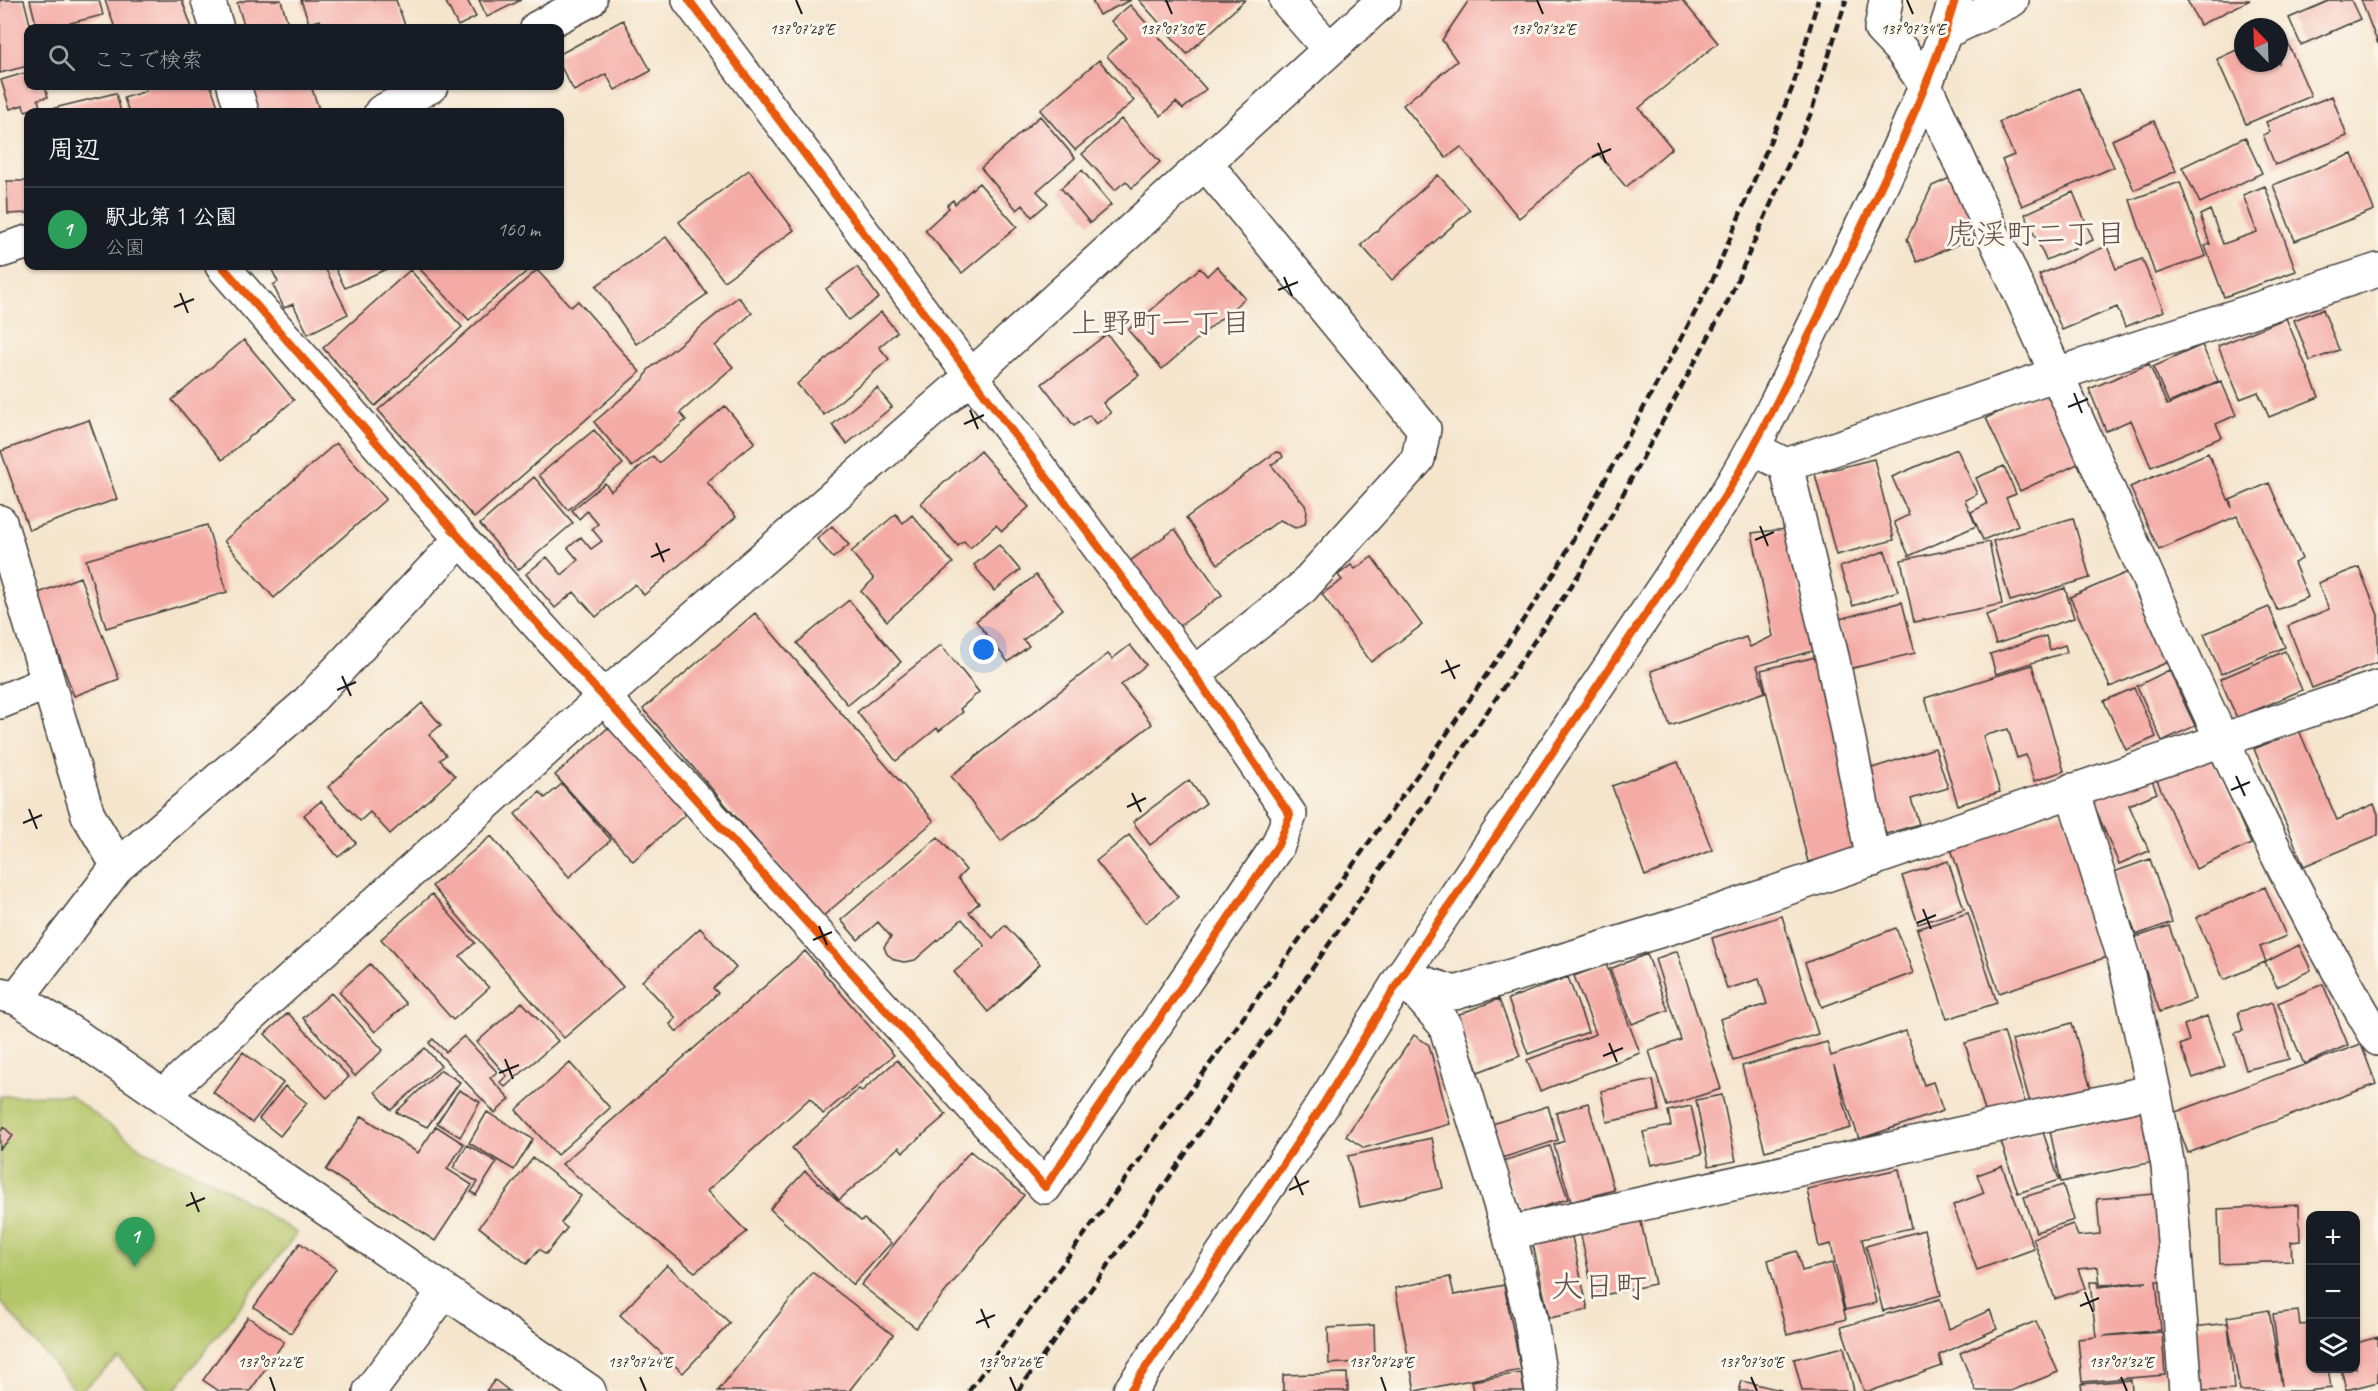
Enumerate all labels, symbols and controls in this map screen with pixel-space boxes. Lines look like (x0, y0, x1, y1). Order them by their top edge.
north arrow (2234, 18, 2288, 72)
text: 137°07'28"E (770, 20, 836, 39)
text: 137°07'30"E (1140, 20, 1206, 39)
text: 137°07'32"E (1511, 20, 1577, 39)
text: 137°07'34"E (1881, 20, 1947, 39)
search box (24, 24, 564, 90)
icon: search (45, 41, 78, 74)
text: ここで検索 (93, 46, 203, 74)
text: 周辺 (48, 133, 100, 166)
text: 駅北第１公園 (105, 203, 237, 231)
district label: 虎渓町二丁目 (1946, 215, 2126, 253)
text: 1 (63, 217, 72, 242)
text: 160 m (497, 217, 540, 242)
text: 公園 (105, 235, 145, 260)
district label: 上野町一丁目 (1071, 304, 1251, 342)
your location (969, 635, 998, 664)
map controls (2306, 1211, 2360, 1373)
button: + (2306, 1211, 2360, 1265)
pin: 1 (116, 1218, 154, 1267)
button: − (2306, 1265, 2360, 1319)
district label: 大日町 (1551, 1266, 1647, 1307)
button: layers (2306, 1319, 2360, 1373)
text: 137°07'22"E (238, 1353, 304, 1372)
text: 137°07'24"E (608, 1353, 674, 1372)
text: 137°07'26"E (978, 1353, 1044, 1372)
text: 137°07'28"E (1349, 1353, 1415, 1372)
text: 137°07'30"E (1719, 1353, 1785, 1372)
text: 137°07'32"E (2089, 1353, 2155, 1372)

